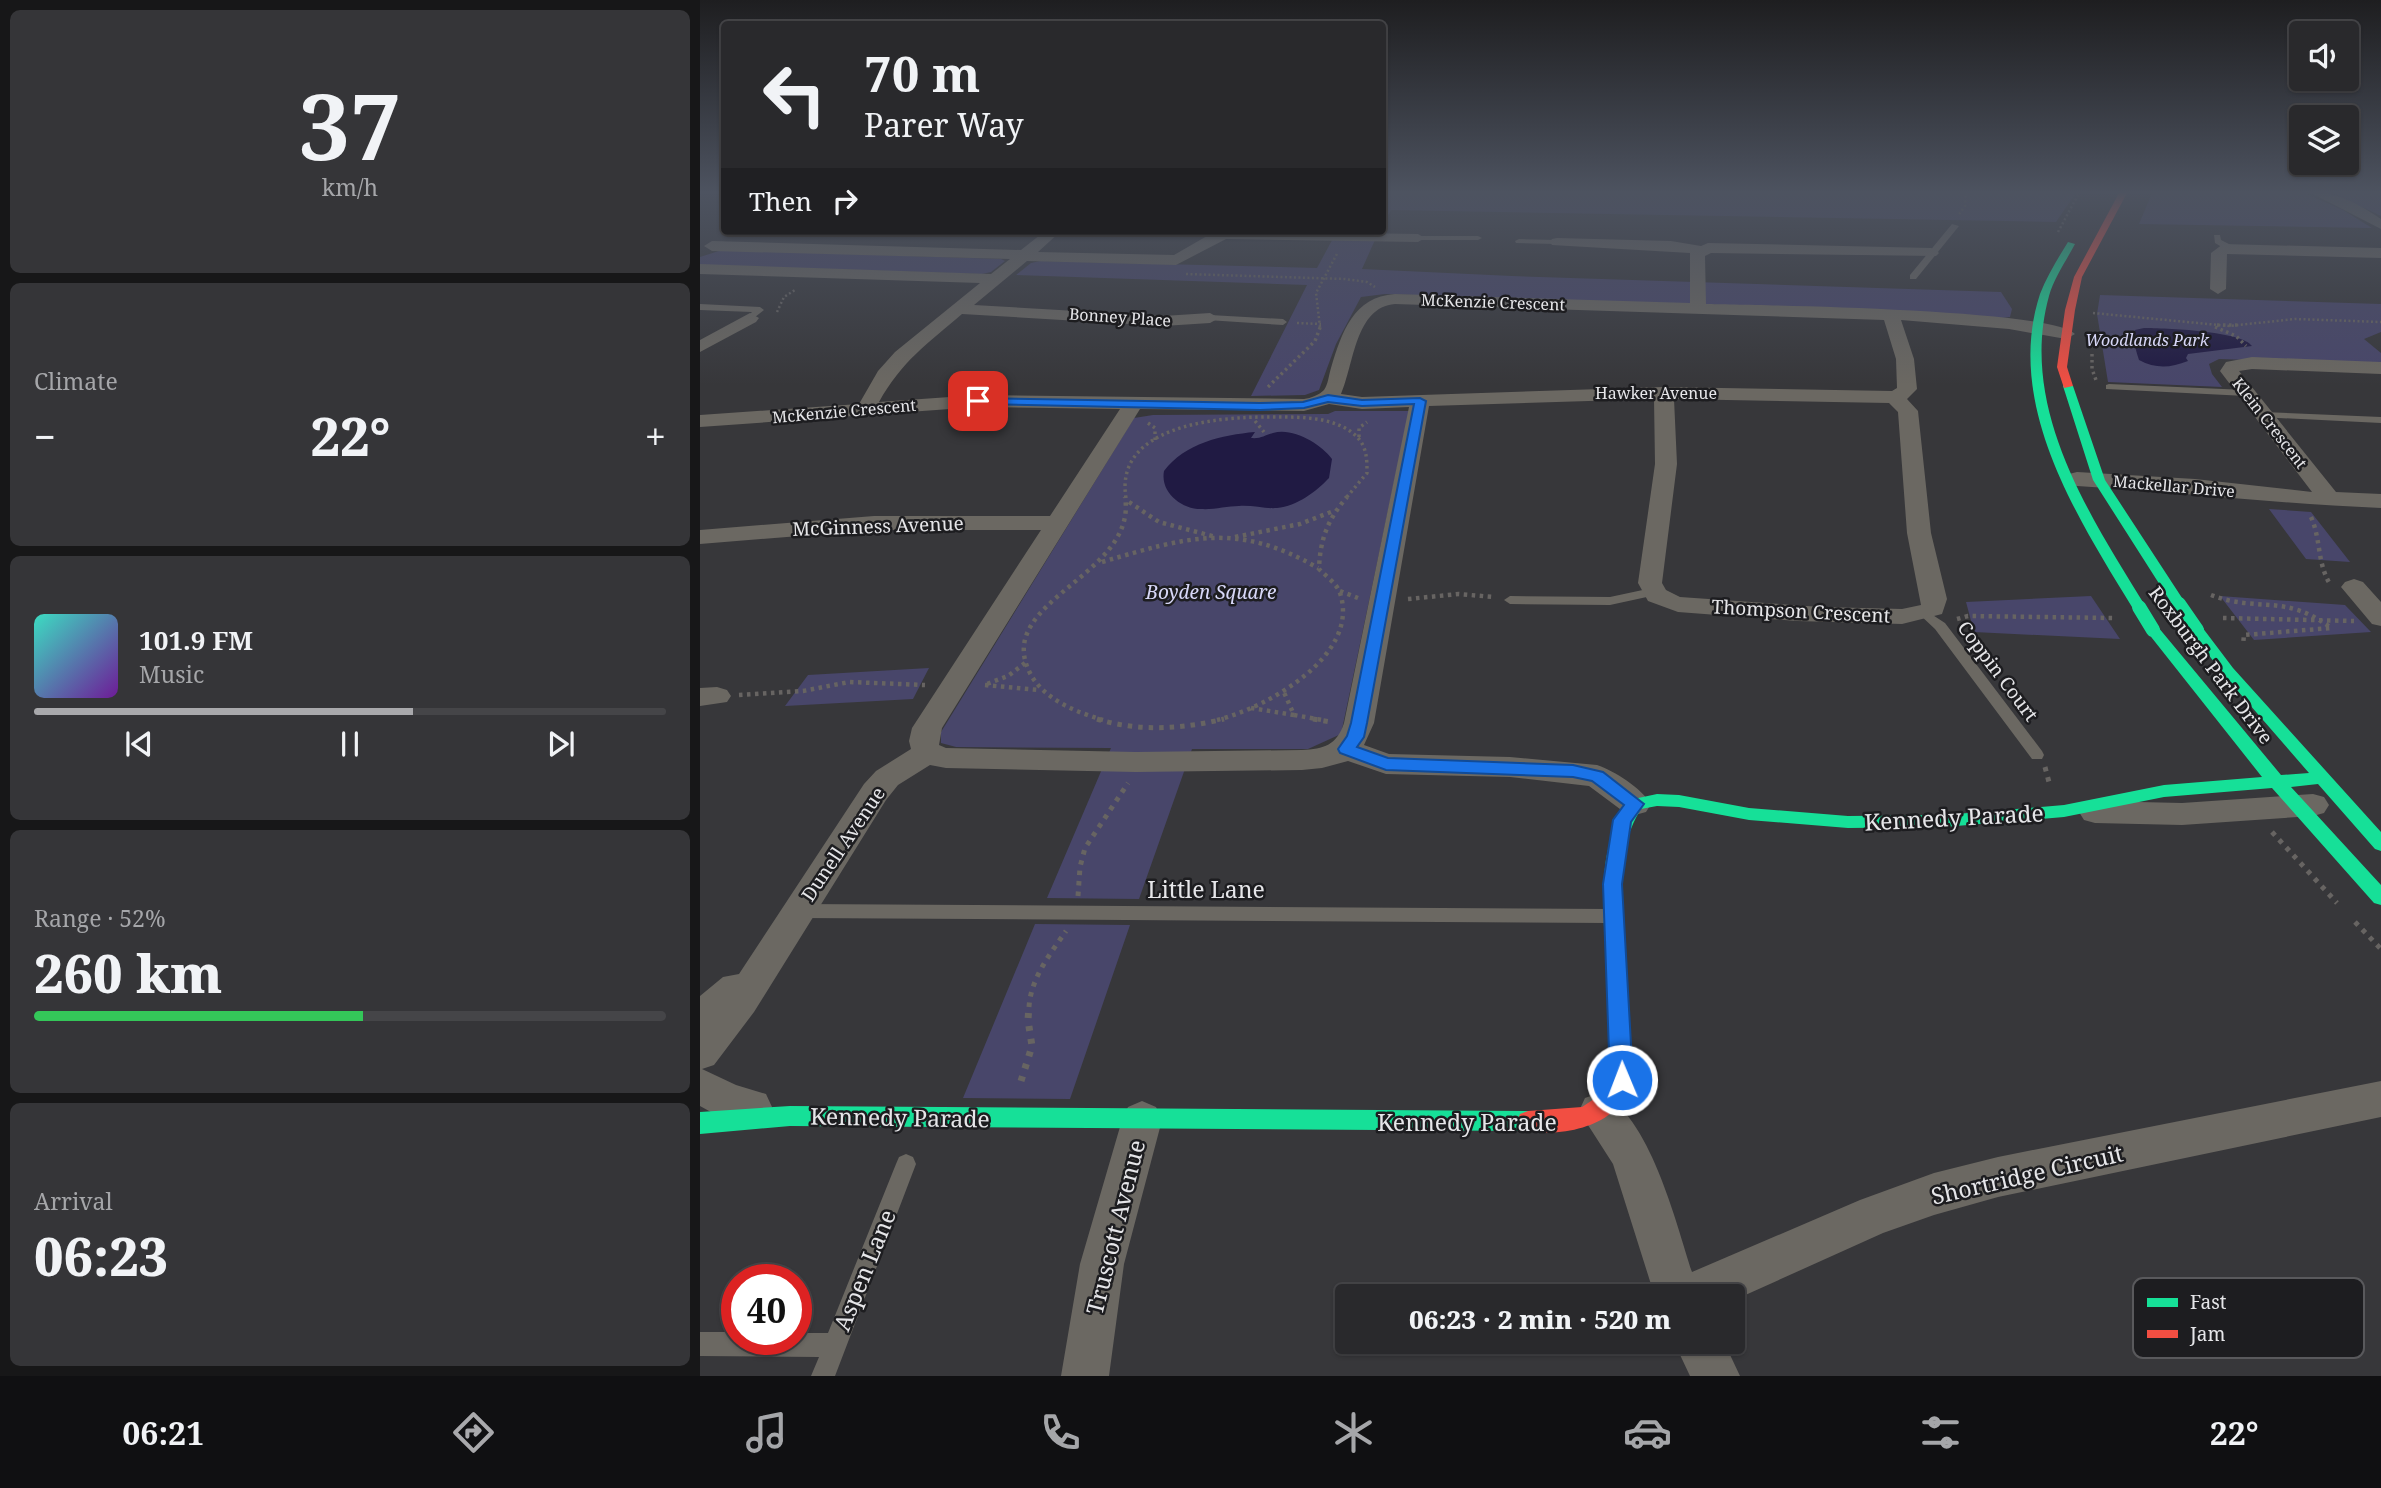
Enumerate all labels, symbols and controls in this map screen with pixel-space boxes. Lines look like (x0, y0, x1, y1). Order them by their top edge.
map controls (2289, 21, 2359, 175)
button: sound (2289, 21, 2359, 91)
text: 70 m (864, 40, 980, 106)
icon: left (749, 49, 840, 140)
text: 37 (299, 63, 401, 187)
text: Parer Way (864, 103, 1024, 146)
button: layers (2289, 105, 2359, 175)
text: km/h (322, 171, 378, 203)
icon: right (826, 182, 864, 220)
text: Then (749, 183, 812, 219)
street label: McKenzie Crescent (1421, 288, 1566, 316)
street label: Bonney Place (1068, 302, 1172, 332)
park label: Woodlands Park (2085, 329, 2210, 351)
text: Climate (34, 365, 118, 397)
pin (948, 371, 1008, 431)
street label: Klein Crescent (2228, 373, 2313, 473)
icon: arrive (959, 382, 997, 420)
street label: Hawker Avenue (1595, 382, 1717, 404)
street label: McKenzie Crescent (771, 394, 917, 428)
text: 22° (310, 400, 390, 471)
text: − (34, 410, 56, 462)
text: + (645, 410, 666, 462)
street label: Mackellar Drive (2112, 470, 2236, 502)
street label: McGinness Avenue (792, 510, 964, 542)
park label: Boyden Square (1145, 579, 1276, 605)
street label: Roxburgh Park Drive (2143, 581, 2279, 749)
street label: Thompson Crescent (1711, 593, 1891, 629)
street label: Coppin Court (1952, 615, 2045, 727)
text: 101.9 FM (139, 622, 253, 658)
text: Music (139, 658, 204, 690)
icon: previous (120, 725, 158, 763)
icon: pause (331, 725, 369, 763)
icon: next (542, 725, 580, 763)
street label: Dunell Avenue (795, 782, 891, 906)
street label: Kennedy Parade (1863, 796, 2045, 838)
street label: Little Lane (1147, 873, 1265, 905)
text: Range · 52% (34, 902, 166, 934)
text: 260 km (34, 937, 222, 1008)
position arrow (1585, 1043, 1659, 1117)
street label: Kennedy Parade (810, 1099, 990, 1135)
street label: Kennedy Parade (1377, 1106, 1557, 1138)
street label: Truscott Avenue (1078, 1136, 1152, 1318)
street label: Shortridge Circuit (1928, 1136, 2126, 1212)
text: Arrival (34, 1185, 113, 1217)
street label: Aspen Lane (825, 1205, 903, 1335)
text: 06:23 (34, 1220, 168, 1291)
speed limit sign: 40 (721, 1264, 812, 1355)
legend (2133, 1278, 2364, 1358)
text: Fast (2190, 1289, 2227, 1315)
text: 06:23 · 2 min · 520 m (1409, 1301, 1671, 1337)
text: Jam (2189, 1321, 2225, 1347)
icon: directions (449, 1408, 498, 1457)
icon: music (742, 1408, 791, 1457)
icon: phone (1036, 1408, 1085, 1457)
icon: climate (1329, 1408, 1378, 1457)
icon: car (1623, 1408, 1672, 1457)
icon: filters (1916, 1408, 1965, 1457)
text: 06:21 (122, 1411, 204, 1454)
text: 22° (2210, 1411, 2259, 1454)

